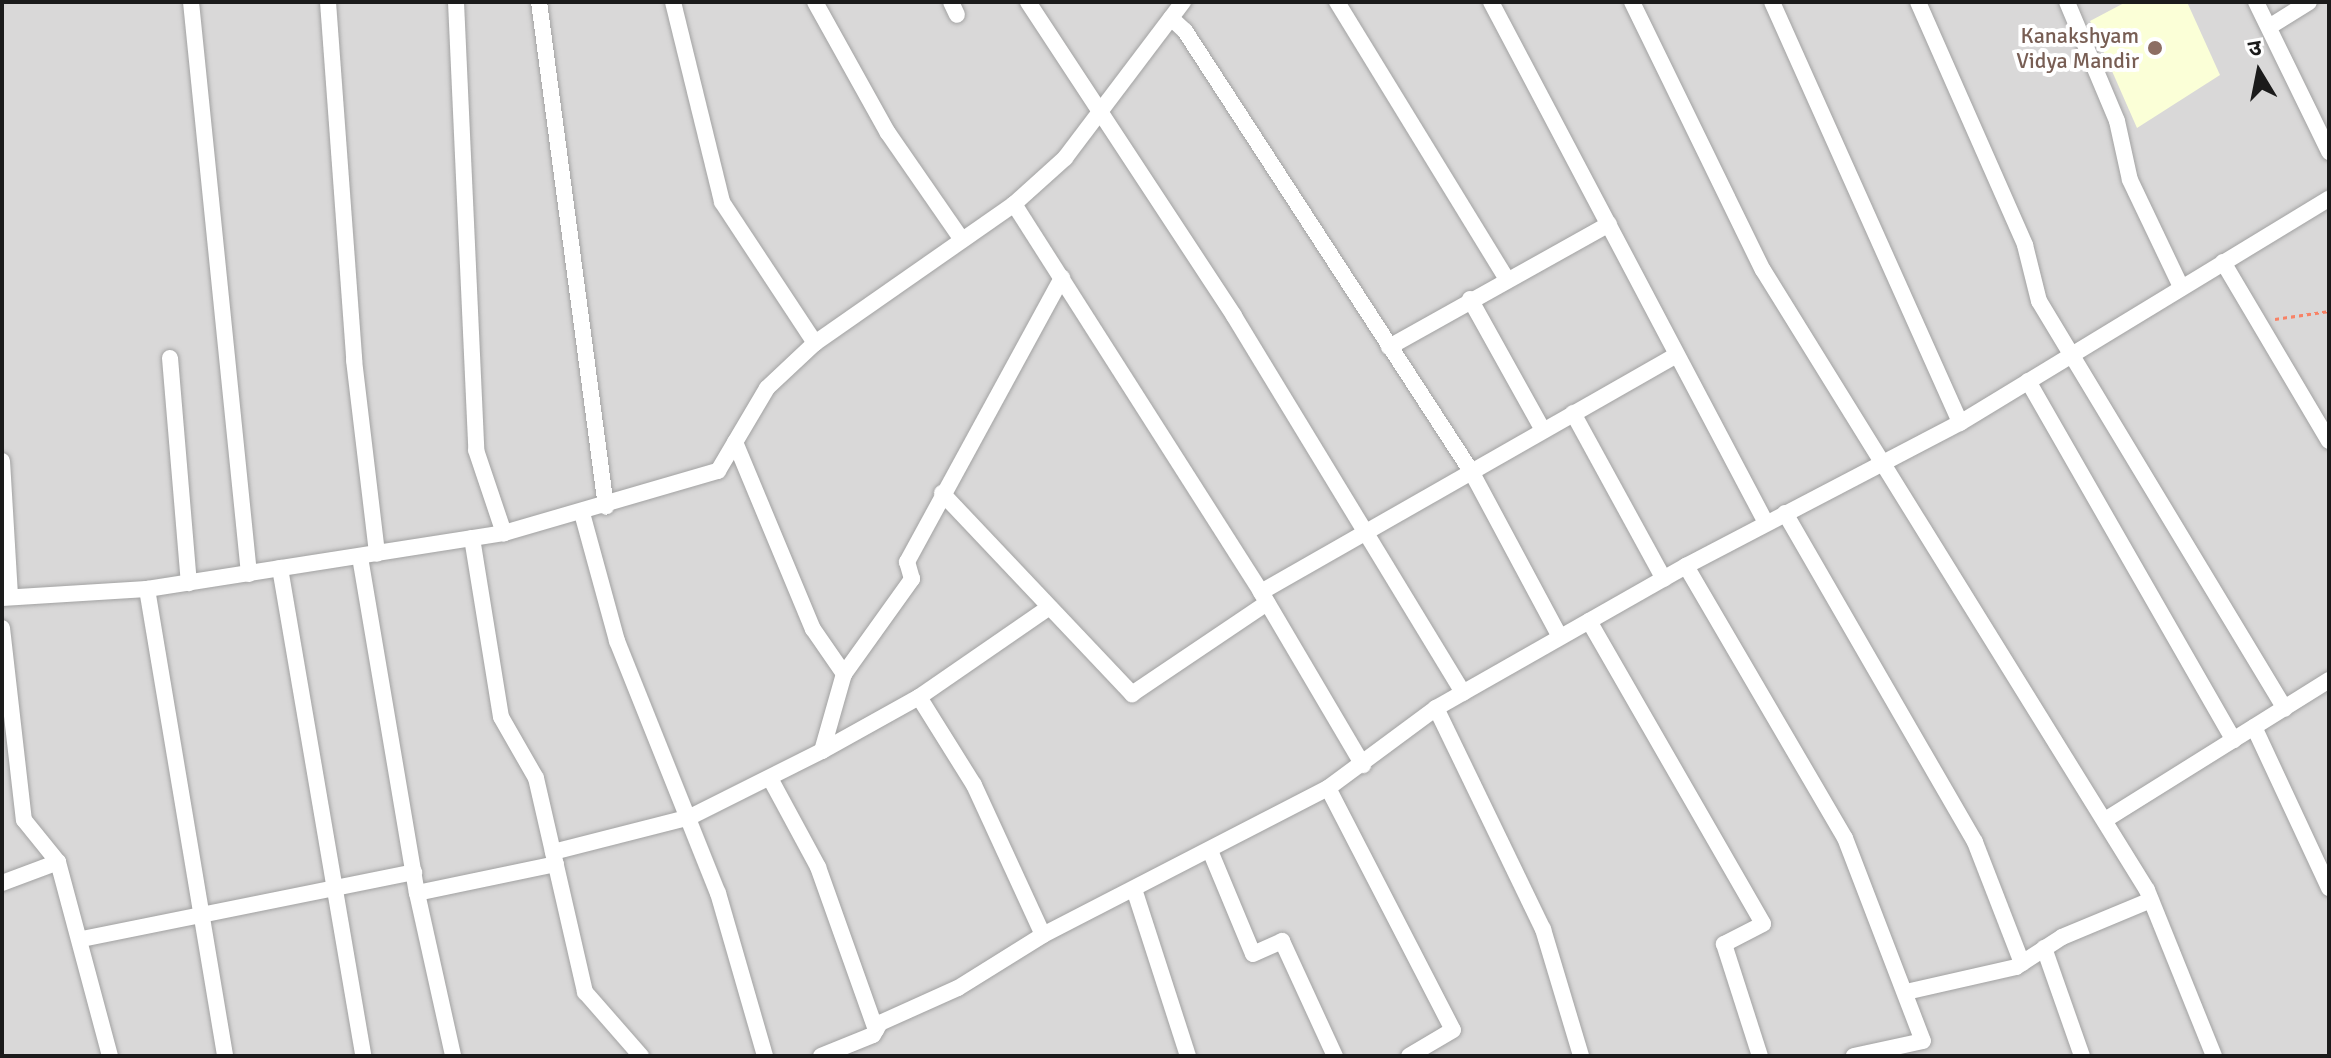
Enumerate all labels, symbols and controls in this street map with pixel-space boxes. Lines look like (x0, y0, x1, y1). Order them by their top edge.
place label: Kanakshyam Vidya Mandir (2016, 22, 2139, 74)
north arrow (2219, 32, 2299, 112)
text: उ (2246, 33, 2263, 62)
marker: Kanakshyam Vidya Mandir (2146, 39, 2164, 57)

